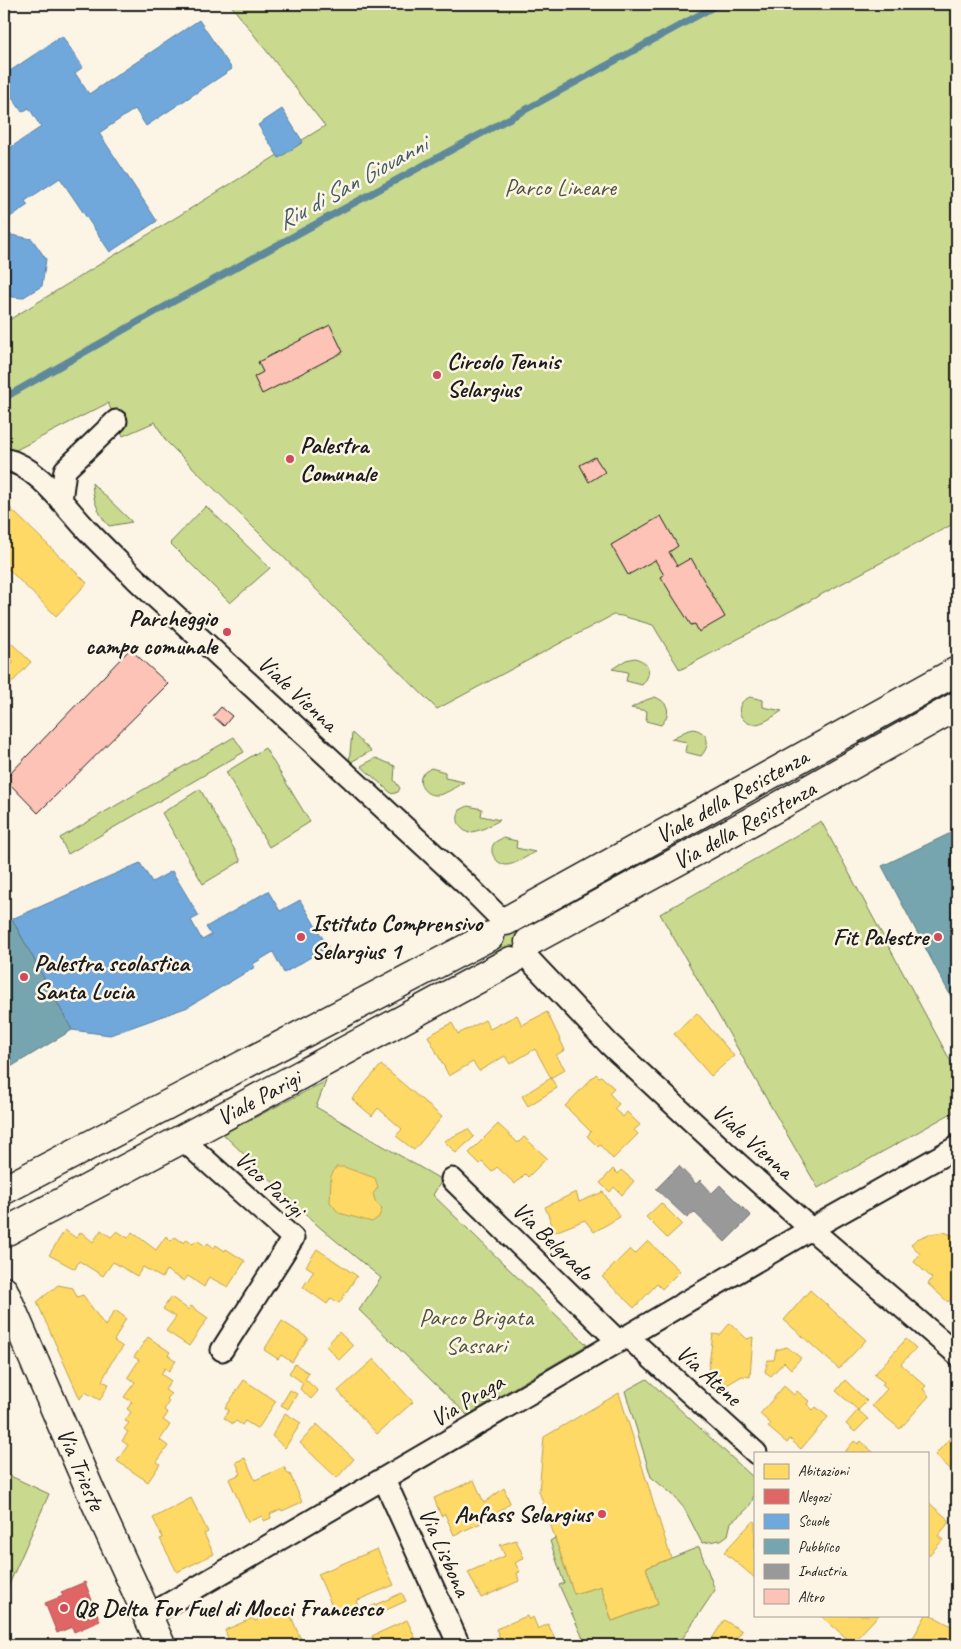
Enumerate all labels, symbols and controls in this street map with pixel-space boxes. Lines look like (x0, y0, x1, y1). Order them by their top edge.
water label: Riu di San Giovanni (271, 126, 438, 237)
park label: Parco Lineare (504, 172, 618, 202)
place label: Circolo Tennis Selargius (447, 346, 562, 404)
marker: Circolo Tennis Selargius (431, 369, 443, 381)
place label: Palestra Comunale (300, 430, 378, 488)
marker: Palestra Comunale (284, 453, 296, 465)
place label: Parcheggio campo comunale (85, 603, 219, 661)
marker: Parcheggio campo comunale (221, 626, 233, 638)
street label: Viale Vienna (252, 648, 346, 739)
street label: Viale della Resistenza (650, 741, 815, 850)
street label: Via della Resistenza (667, 773, 822, 876)
place label: Istituto Comprensivo Selargius 1 (311, 908, 485, 966)
place label: Fit Palestre (833, 922, 930, 952)
marker: Istituto Comprensivo Selargius 1 (295, 931, 307, 943)
marker: Fit Palestre (932, 931, 944, 943)
place label: Palestra scolastica Santa Lucia (34, 948, 191, 1006)
marker: Palestra scolastica Santa Lucia (18, 971, 30, 983)
street label: Viale Parigi (212, 1061, 309, 1132)
street label: Viale Vienna (706, 1097, 801, 1187)
street label: Vico Parigi (229, 1144, 313, 1226)
street label: Via Belgrado (506, 1195, 602, 1289)
park label: Parco Brigata Sassari (419, 1302, 534, 1360)
street label: Via Atene (670, 1338, 750, 1414)
street label: Via Praga (425, 1366, 510, 1433)
street label: Via Trieste (50, 1423, 113, 1517)
legend (754, 1452, 928, 1616)
text: Abitazioni (798, 1462, 850, 1481)
text: Negozi (798, 1488, 832, 1507)
place label: Anfass Selargius (455, 1499, 595, 1529)
street label: Via Lisbona (412, 1503, 478, 1602)
marker: Anfass Selargius (596, 1508, 608, 1520)
text: Scuole (798, 1512, 830, 1531)
text: Pubblico (798, 1538, 840, 1557)
text: Industria (798, 1562, 848, 1581)
text: Altro (798, 1588, 824, 1607)
place label: Q8 Delta For Fuel di Mocci Francesco (74, 1593, 385, 1623)
marker: Q8 Delta For Fuel di Mocci Francesco (58, 1602, 70, 1614)

